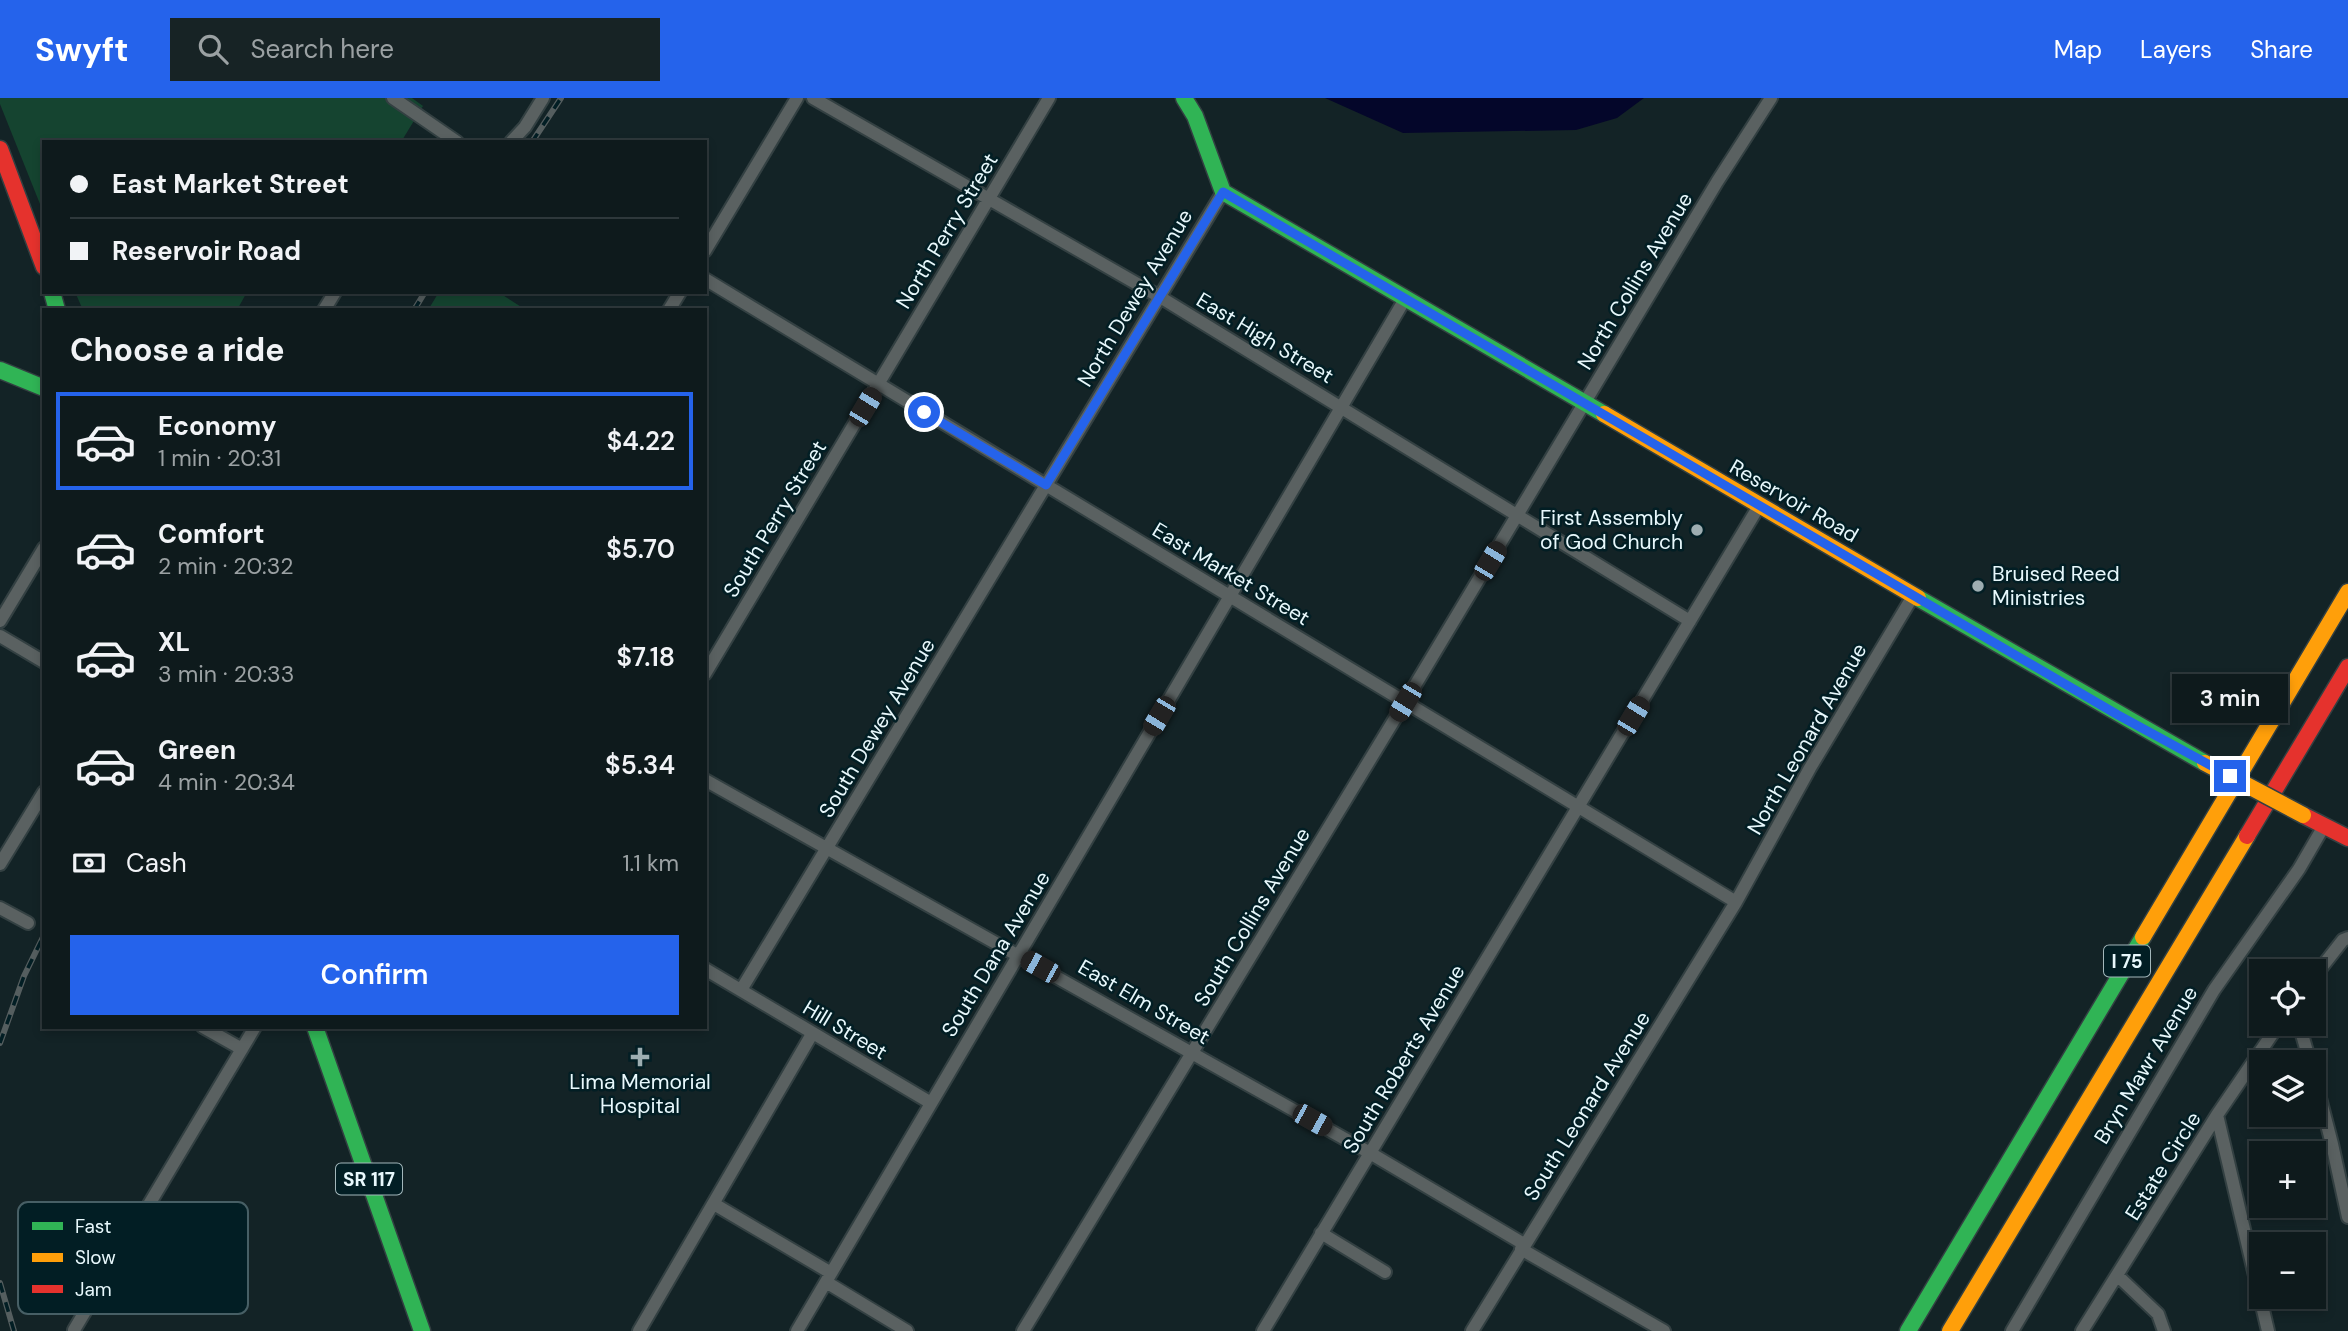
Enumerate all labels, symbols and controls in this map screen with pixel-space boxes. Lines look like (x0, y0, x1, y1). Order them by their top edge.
search box (170, 18, 660, 81)
text: Swyft (35, 28, 128, 71)
icon: search (194, 30, 232, 68)
text: Search here (250, 32, 394, 66)
text: Map (2054, 34, 2102, 65)
text: Layers (2140, 34, 2212, 65)
text: Share (2250, 34, 2313, 65)
street label: North Perry Street (890, 148, 1004, 314)
text: East Market Street (112, 167, 349, 201)
street label: North Collins Avenue (1571, 187, 1699, 375)
street label: North Dewey Avenue (1071, 204, 1199, 392)
text: Reservoir Road (112, 234, 301, 268)
street label: East High Street (1191, 286, 1339, 390)
text: Choose a ride (70, 329, 285, 371)
car (846, 384, 885, 430)
route start (908, 396, 940, 428)
text: Economy (158, 409, 276, 443)
icon: car (74, 410, 137, 473)
text: $4.22 (607, 424, 675, 458)
street label: South Perry Street (717, 435, 833, 603)
text: 1 min · 20:31 (158, 443, 281, 473)
street label: Reservoir Road (1725, 453, 1863, 549)
place label: First Assembly of God Church (1540, 504, 1683, 556)
street label: East Market Street (1147, 516, 1315, 632)
text: Comfort (158, 517, 264, 551)
icon: car (74, 518, 137, 581)
marker: First Assembly of God Church (1689, 522, 1705, 538)
text: $5.70 (606, 532, 675, 566)
car (1471, 538, 1510, 584)
text: 2 min · 20:32 (158, 551, 294, 581)
place label: Bruised Reed Ministries (1992, 560, 2120, 612)
marker: Bruised Reed Ministries (1970, 578, 1986, 594)
text: XL (158, 625, 190, 659)
icon: car (74, 626, 137, 689)
street label: South Dewey Avenue (812, 633, 942, 823)
street label: North Leonard Avenue (1741, 638, 1873, 840)
text: $7.18 (616, 640, 675, 674)
text: 3 min · 20:33 (158, 659, 294, 689)
callout: 3 min (2172, 674, 2288, 724)
car (1386, 679, 1425, 725)
text: 3 min (2200, 683, 2260, 713)
car (1140, 693, 1179, 739)
car (1614, 693, 1653, 739)
text: Green (158, 733, 236, 767)
icon: car (74, 734, 137, 797)
text: $5.34 (605, 748, 675, 782)
route end (2214, 760, 2246, 792)
text: 4 min · 20:34 (158, 767, 295, 797)
street label: South Collins Avenue (1187, 822, 1317, 1012)
icon: cash (70, 844, 108, 882)
text: Cash (126, 846, 187, 880)
text: 1.1 km (622, 848, 679, 878)
street label: South Dana Avenue (935, 866, 1057, 1042)
button: Confirm (70, 935, 679, 1015)
road number: I 75 (2104, 946, 2150, 976)
car (1017, 948, 1064, 986)
street label: East Elm Street (1073, 953, 1215, 1051)
street label: South Roberts Avenue (1337, 959, 1472, 1159)
map controls (2249, 959, 2326, 1309)
button: locate (2249, 959, 2326, 1036)
street label: Bryn Mawr Avenue (2088, 981, 2204, 1149)
street label: Hill Street (798, 994, 892, 1066)
street label: South Leonard Avenue (1517, 1006, 1657, 1206)
marker: Lima Memorial Hospital (630, 1047, 650, 1067)
button: layers (2249, 1050, 2326, 1127)
place label: Lima Memorial Hospital (569, 1068, 711, 1120)
car (1289, 1101, 1336, 1139)
street label: Estate Circle (2119, 1106, 2207, 1226)
button: + (2249, 1141, 2326, 1218)
road number: SR 117 (336, 1163, 402, 1194)
legend (18, 1202, 248, 1314)
text: Fast (75, 1214, 111, 1239)
button: − (2249, 1232, 2326, 1309)
text: Slow (75, 1245, 116, 1270)
text: Jam (75, 1277, 112, 1302)

